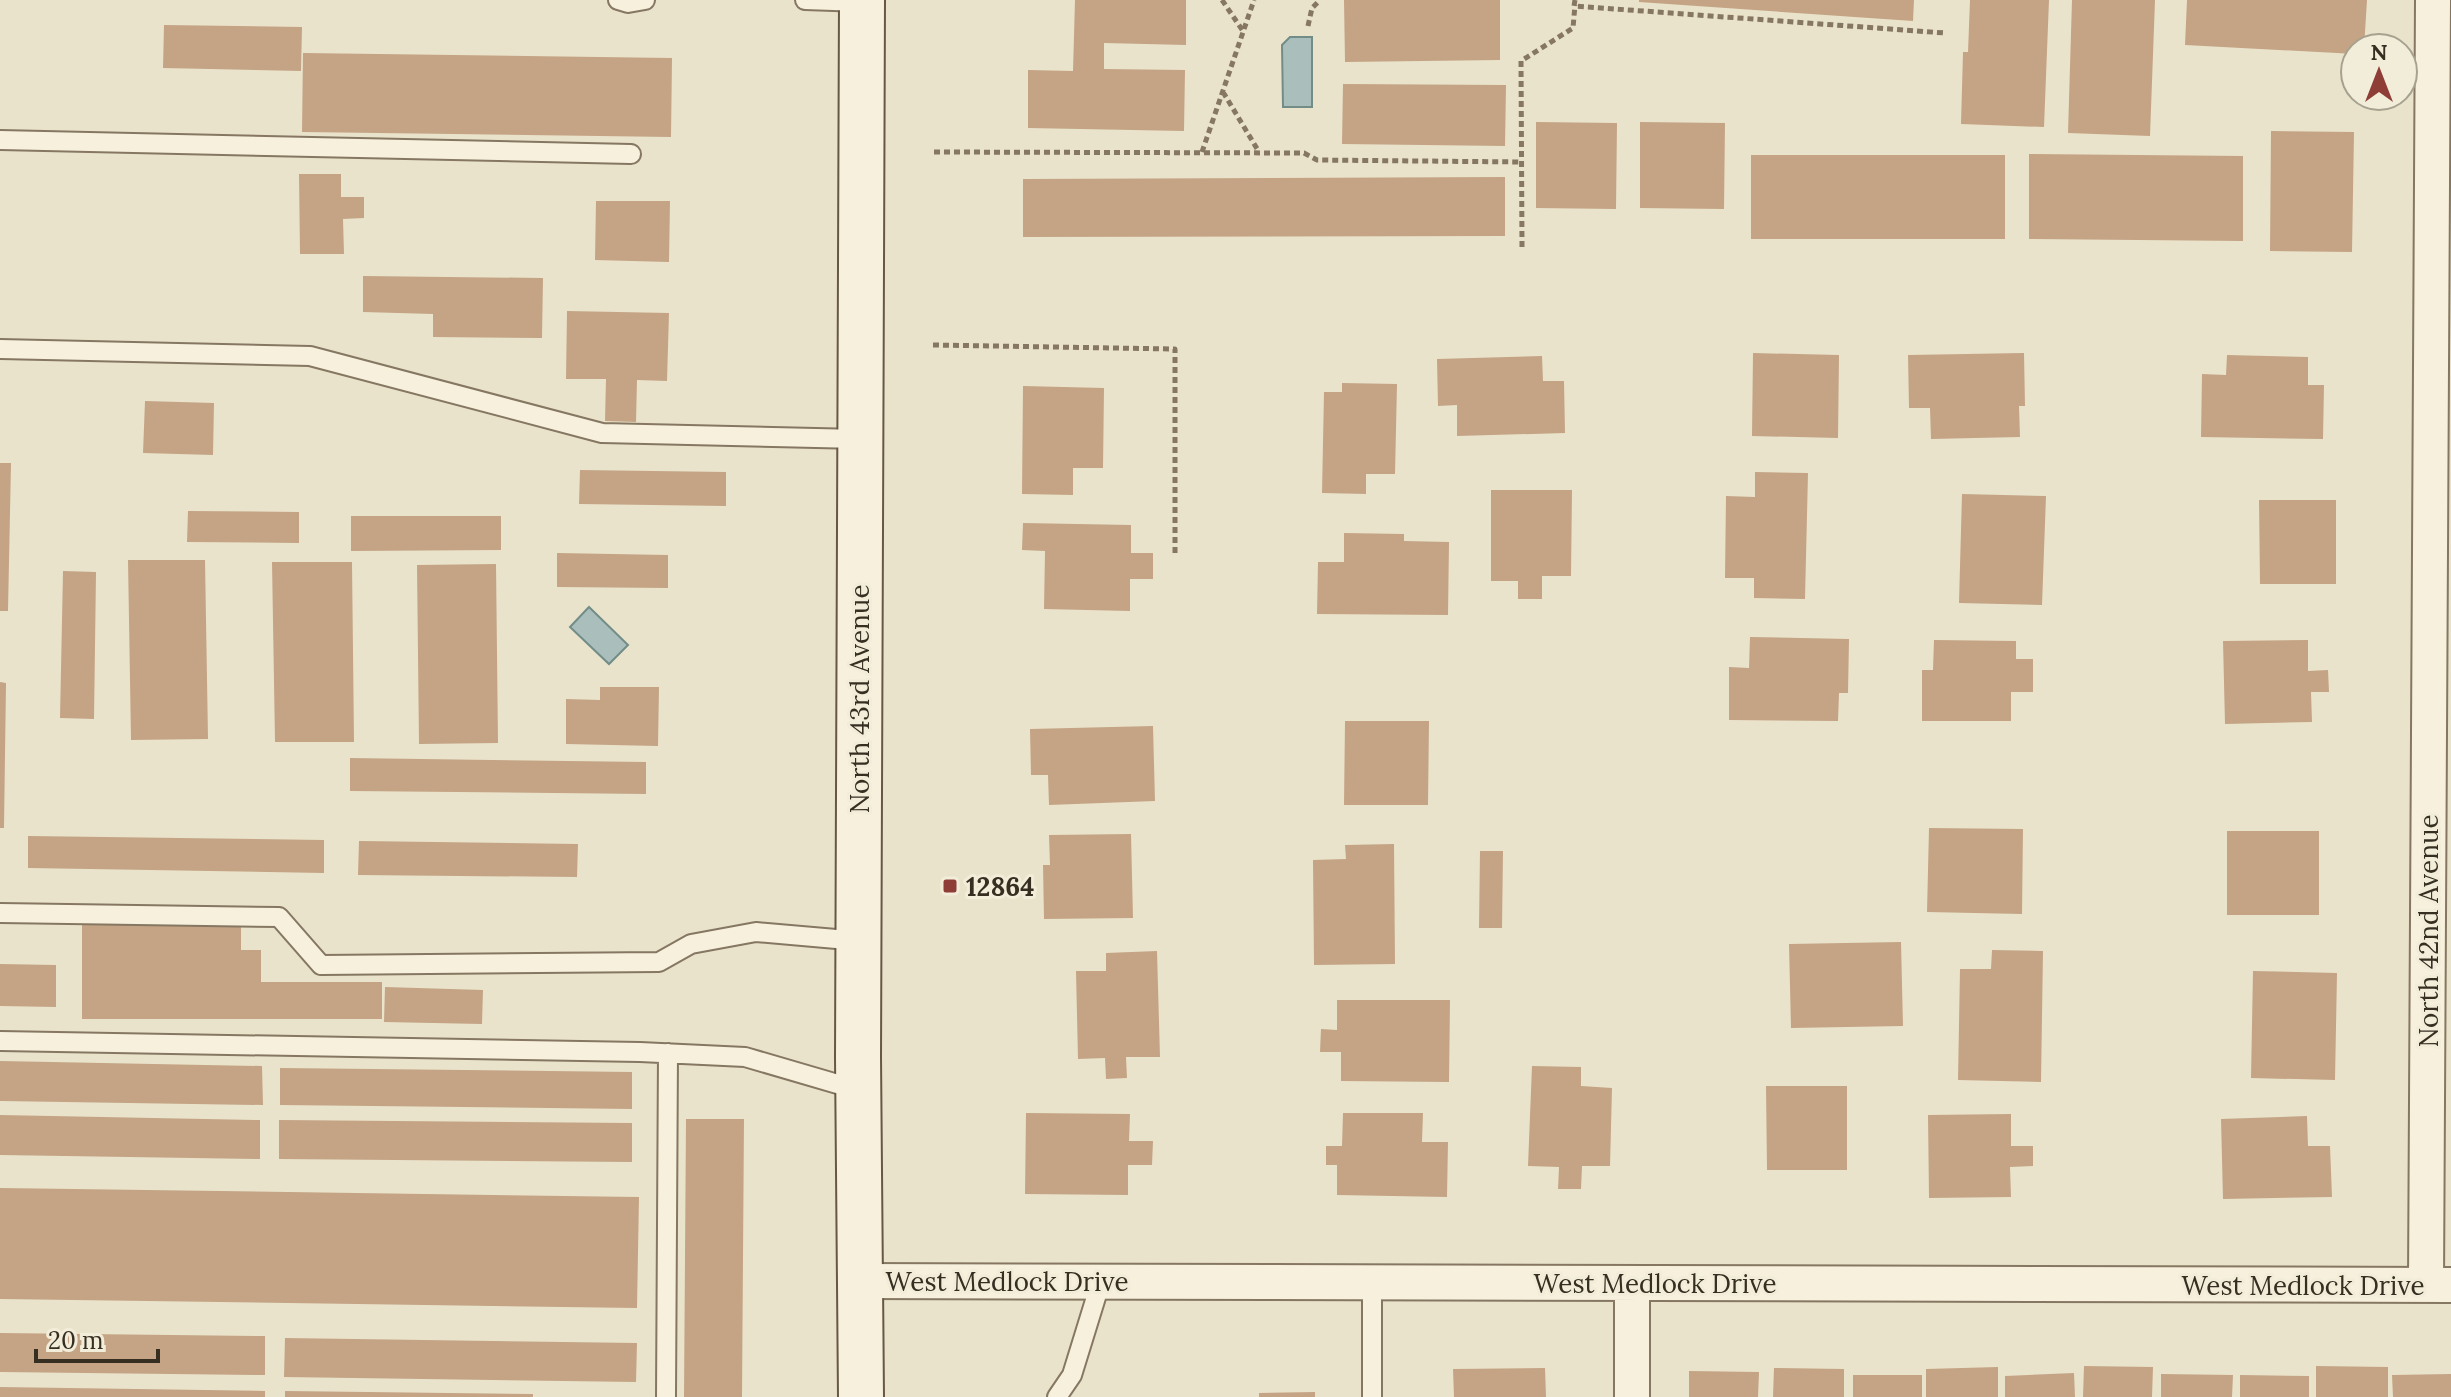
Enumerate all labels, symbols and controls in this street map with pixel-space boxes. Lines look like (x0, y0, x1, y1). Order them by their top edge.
north arrow (2339, 32, 2419, 112)
text: N (2370, 38, 2388, 66)
street label: North 43rd Avenue (843, 585, 876, 813)
street label: North 42nd Avenue (2412, 814, 2445, 1048)
place label: 12864 (966, 870, 1034, 903)
marker: 12864 (941, 877, 959, 895)
street label: West Medlock Drive (885, 1265, 1129, 1298)
street label: West Medlock Drive (1533, 1267, 1777, 1300)
street label: West Medlock Drive (2181, 1269, 2425, 1302)
scale bar (36, 1313, 158, 1363)
text: 20 m (48, 1325, 104, 1356)

